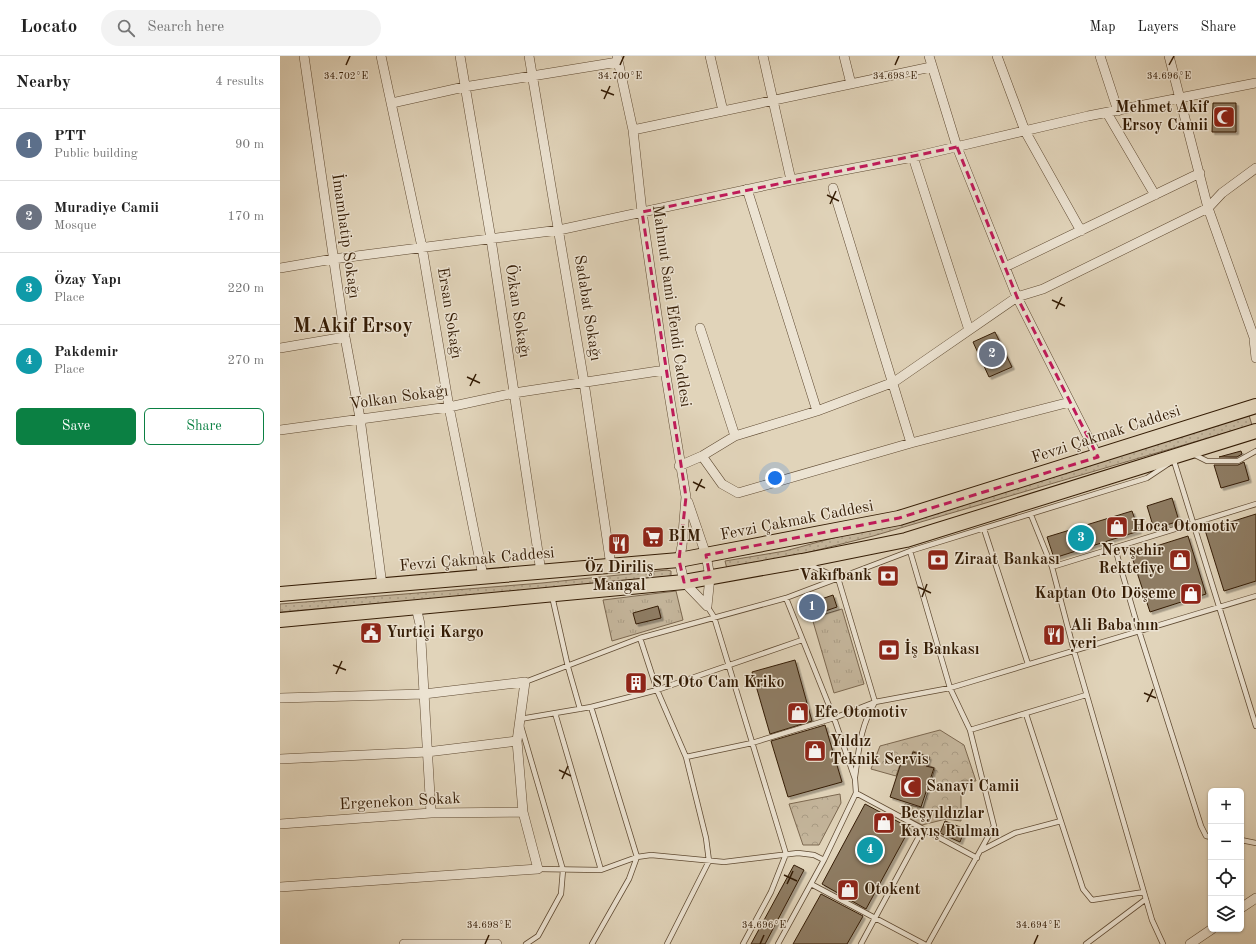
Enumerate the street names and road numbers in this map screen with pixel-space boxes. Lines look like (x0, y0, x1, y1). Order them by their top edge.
street label: İmamhatip Sokağı (328, 172, 366, 299)
street label: Mahmut Sami Efendi Caddesi (649, 204, 693, 408)
street label: Sadabat Sokağı (571, 254, 603, 362)
street label: Özkan Sokağı (502, 262, 536, 359)
street label: Ersan Sokağı (434, 266, 464, 360)
street label: Volkan Sokağı (349, 383, 449, 413)
street label: Fevzi Çakmak Caddesi (1030, 403, 1182, 467)
street label: Fevzi Çakmak Caddesi (719, 498, 875, 544)
street label: Fevzi Çakmak Caddesi (399, 545, 555, 575)
street label: Ergenekon Sokak (339, 791, 461, 813)

